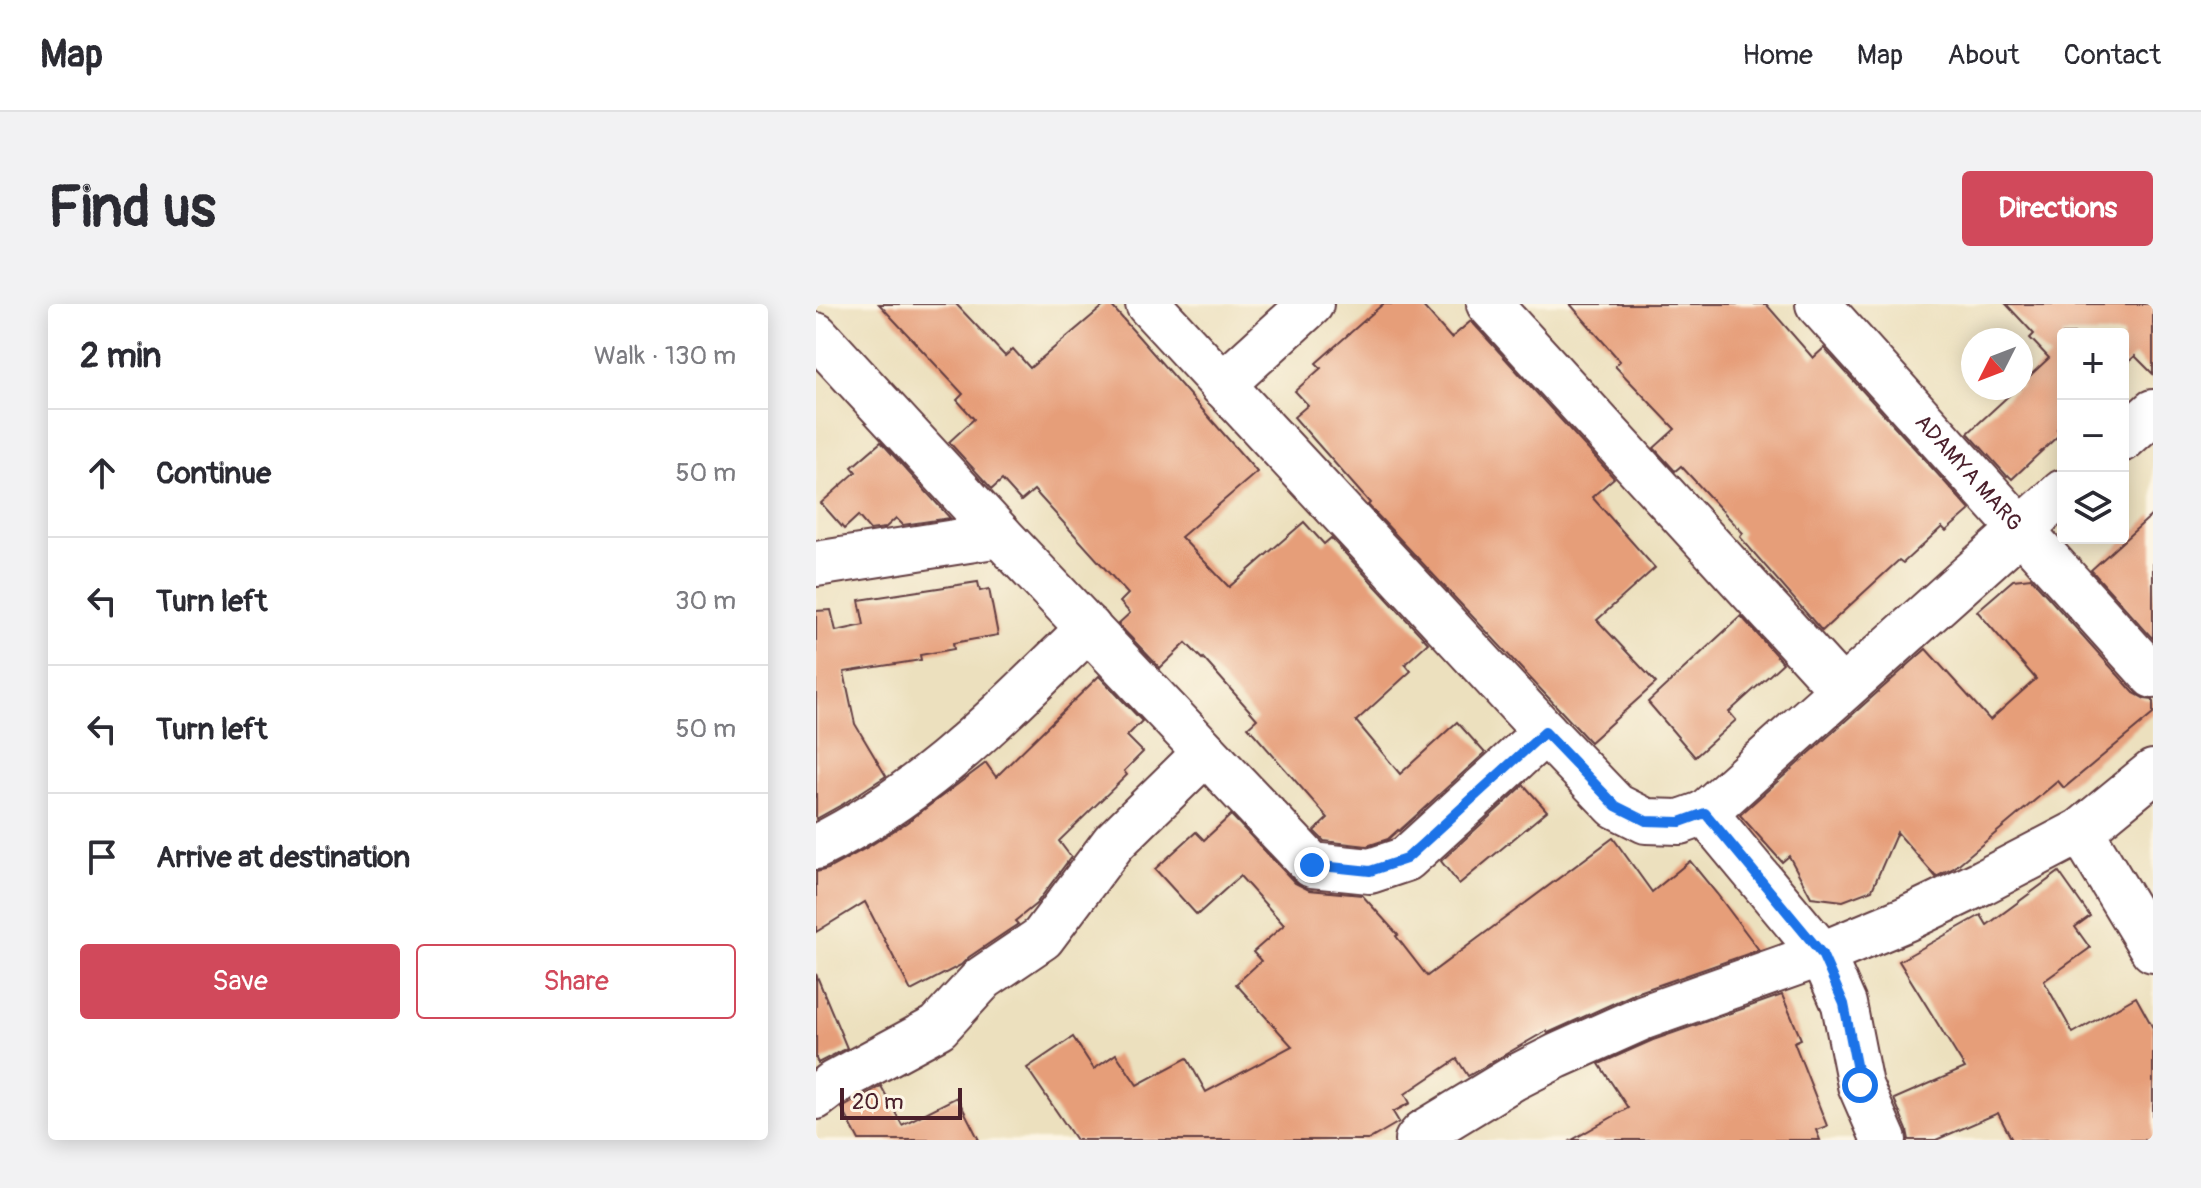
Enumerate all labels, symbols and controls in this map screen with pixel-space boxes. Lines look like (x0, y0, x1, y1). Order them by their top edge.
text: Map (40, 31, 103, 79)
text: Home (1742, 38, 1813, 73)
text: Map (1857, 38, 1903, 73)
text: About (1947, 38, 2020, 73)
text: Contact (2064, 38, 2161, 73)
button: Directions (1962, 171, 2153, 246)
text: Find us (48, 174, 216, 243)
north arrow (1961, 328, 2033, 400)
map controls (2057, 328, 2129, 544)
button: + (2057, 328, 2129, 400)
text: 2 min (80, 335, 162, 378)
text: Walk · 130 m (594, 340, 736, 372)
button: − (2057, 400, 2129, 472)
street label: ADAMYA MARG (1909, 408, 2028, 537)
icon: ahead (80, 451, 124, 495)
text: Continue (156, 455, 271, 492)
text: 50 m (675, 457, 736, 489)
button: layers (2057, 472, 2129, 544)
icon: left (80, 579, 124, 623)
text: Turn left (156, 583, 267, 620)
text: 30 m (675, 585, 736, 617)
icon: left (80, 707, 124, 751)
text: Turn left (156, 711, 267, 748)
text: 50 m (675, 713, 736, 745)
icon: arrive (80, 835, 124, 879)
text: Arrive at destination (156, 839, 410, 876)
route end (1294, 847, 1330, 883)
button: Save (80, 944, 400, 1019)
button: Share (416, 944, 736, 1019)
route start (1842, 1067, 1878, 1103)
scale bar (840, 1084, 962, 1120)
text: 20 m (852, 1088, 904, 1116)

